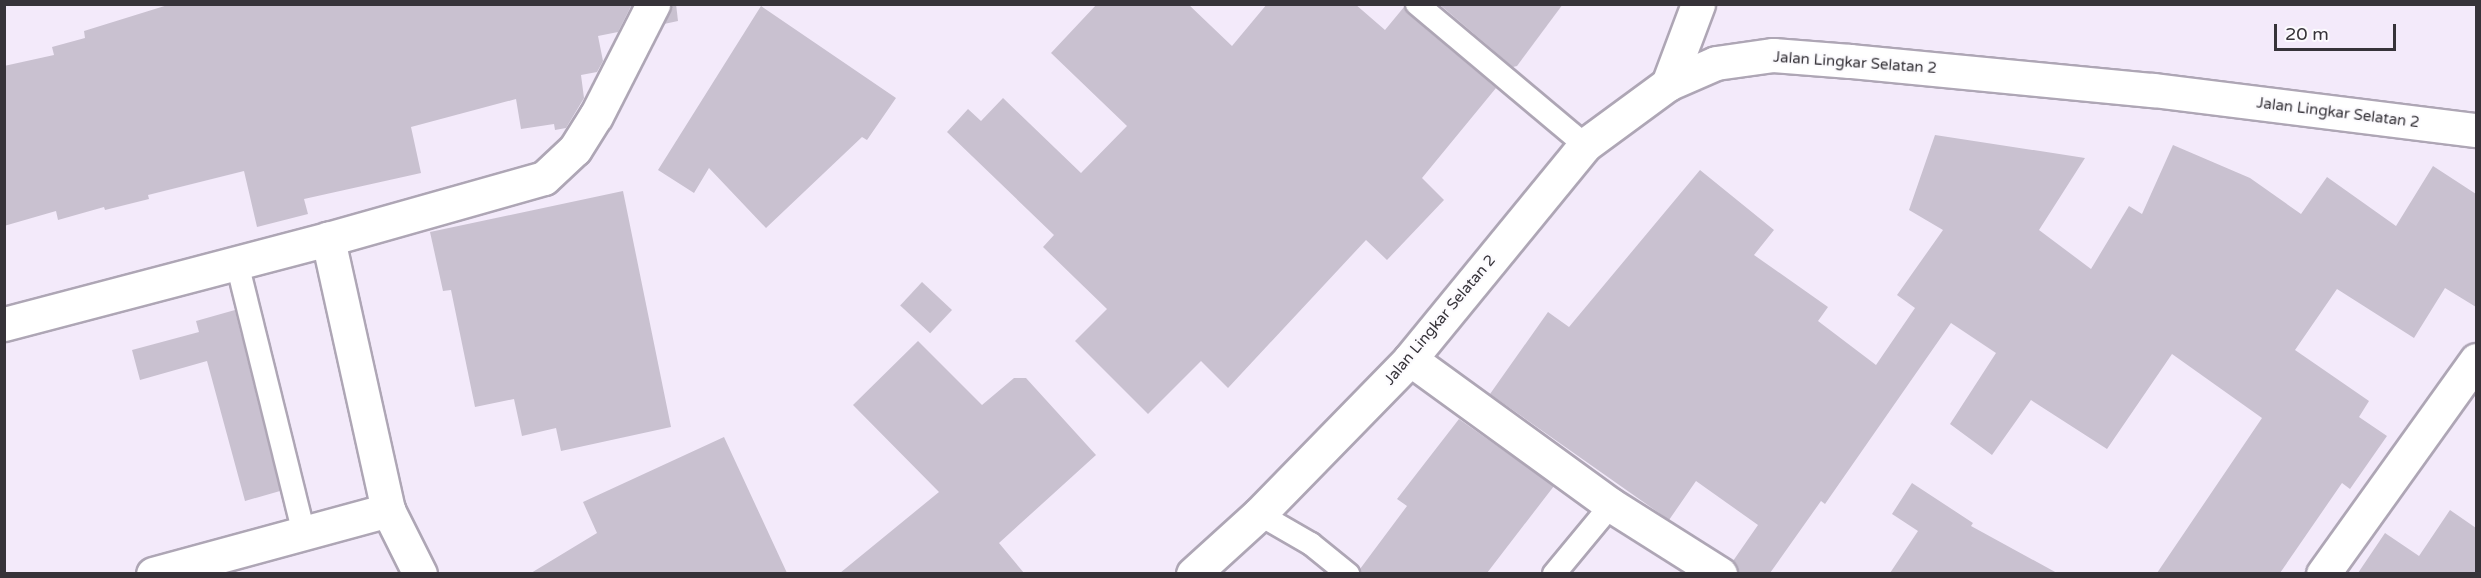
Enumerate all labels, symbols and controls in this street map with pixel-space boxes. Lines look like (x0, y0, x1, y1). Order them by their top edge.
scale bar (2277, 12, 2398, 50)
text: 20 m (2285, 23, 2329, 45)
street label: Jalan Lingkar Selatan 2 (1773, 48, 1937, 78)
street label: Jalan Lingkar Selatan 2 (2256, 94, 2420, 132)
street label: Jalan Lingkar Selatan 2 (1380, 251, 1500, 389)

